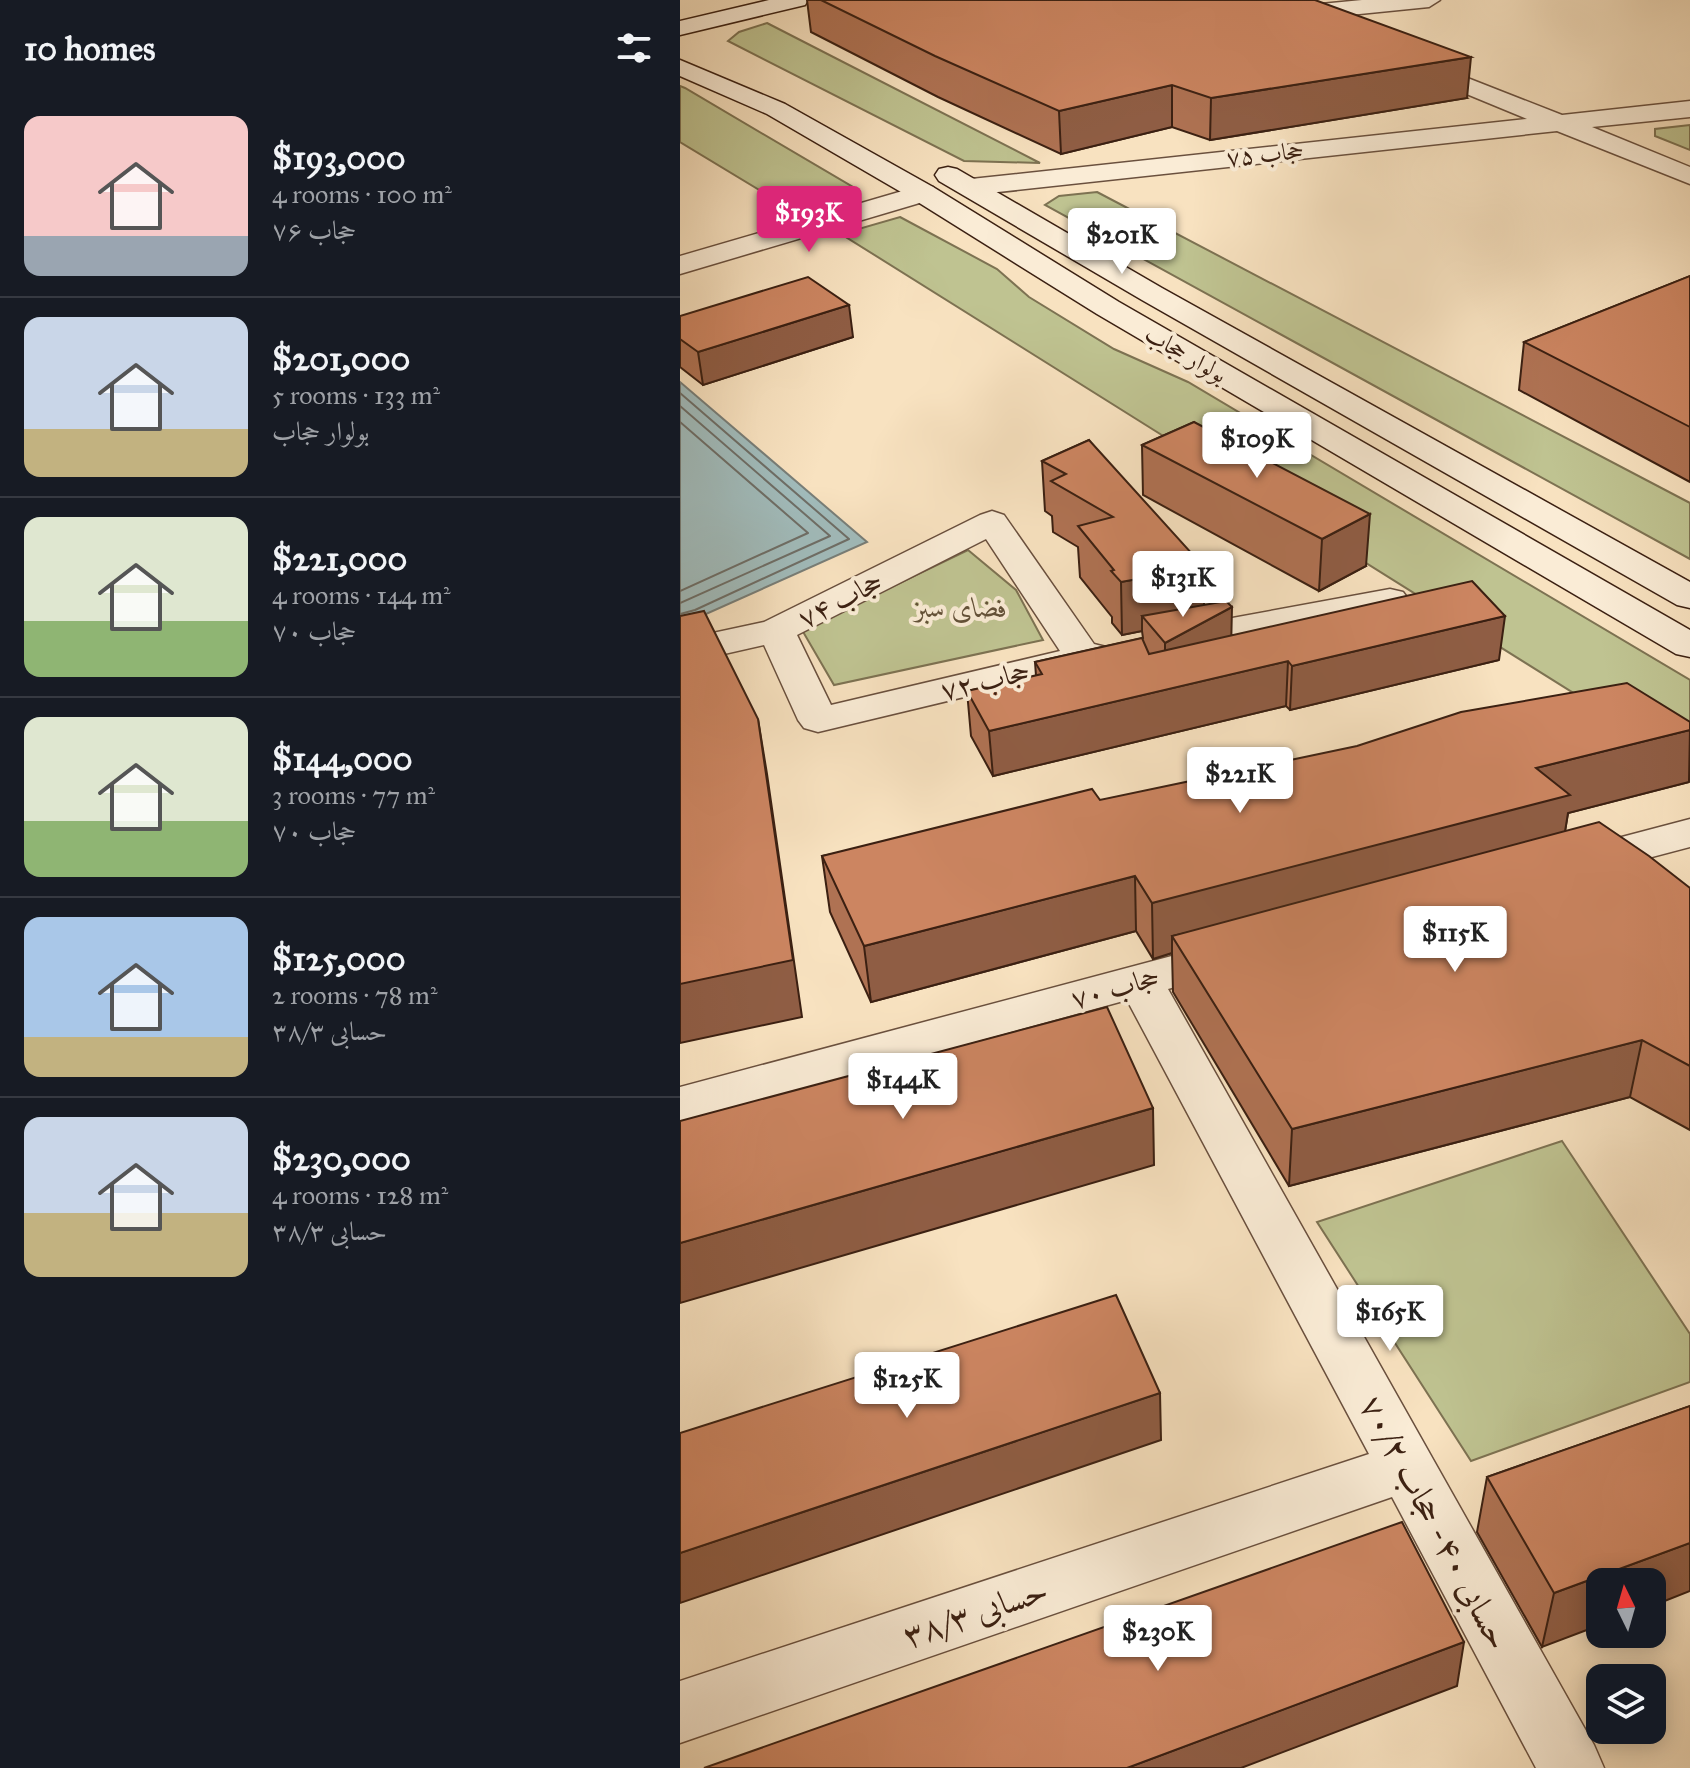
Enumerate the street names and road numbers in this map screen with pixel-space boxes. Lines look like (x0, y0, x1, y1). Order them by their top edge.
street label: حجاب ۷۵ (1225, 135, 1305, 173)
street label: بولوار حجاب (1140, 319, 1232, 389)
street label: حجاب ۷۴ (792, 563, 889, 636)
street label: حجاب ۷۲ (937, 653, 1033, 708)
street label: حجاب ۷۰ (1067, 959, 1164, 1016)
street label: حسابی ۴۰- حجاب ۷۰/۲ (1348, 1388, 1520, 1658)
street label: حسابی ۳۸/۳ (897, 1569, 1054, 1660)

